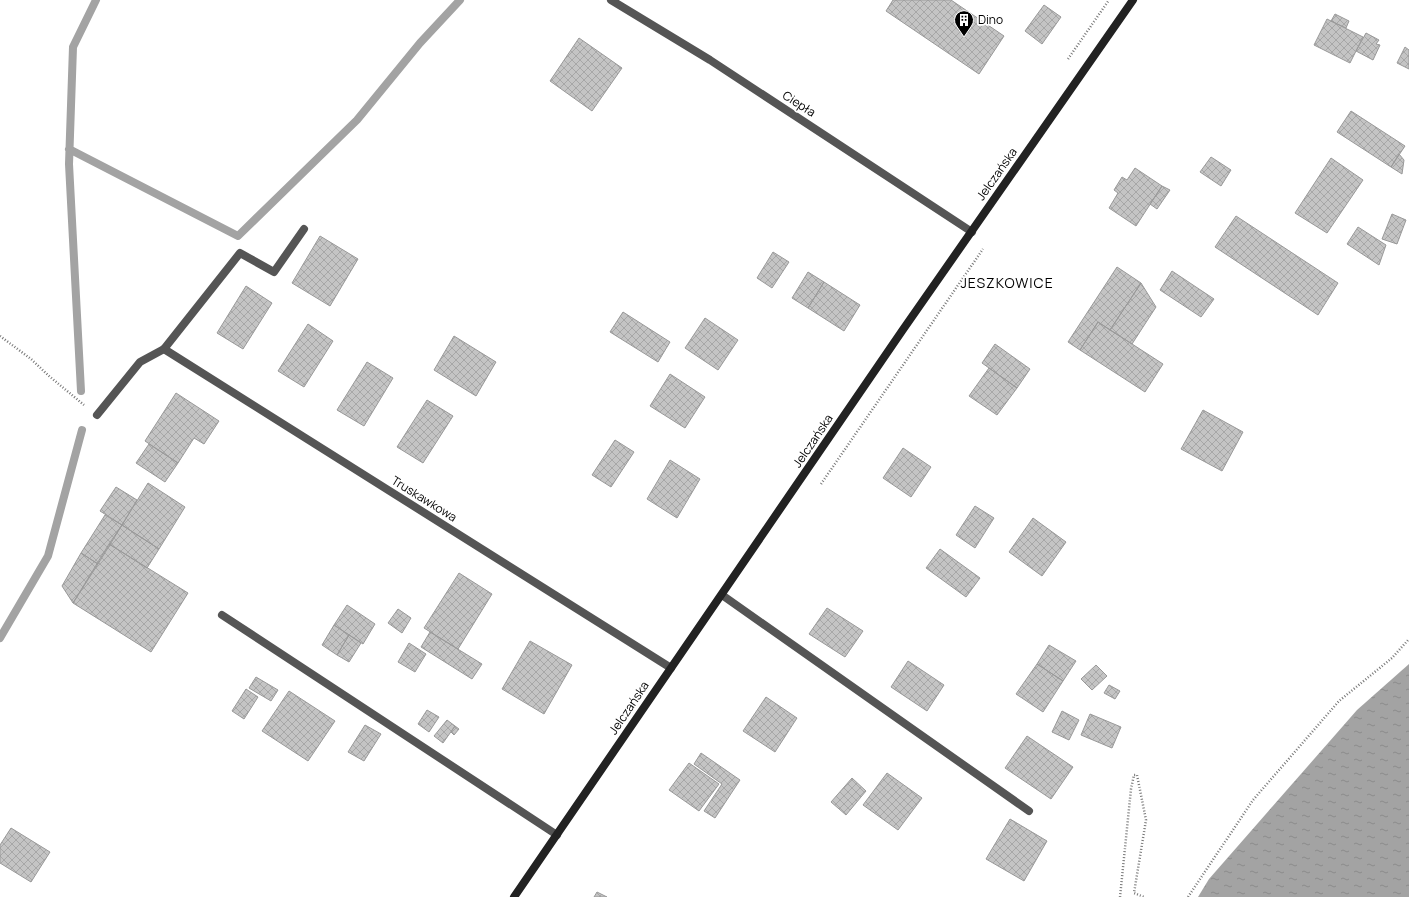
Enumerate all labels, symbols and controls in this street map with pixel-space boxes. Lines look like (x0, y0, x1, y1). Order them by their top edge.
building icon: Dino (953, 9, 975, 37)
place label: Dino (978, 11, 1003, 28)
street label: Ciepła (779, 87, 819, 121)
street label: Jelczańska (972, 144, 1021, 203)
district label: JESZKOWICE (960, 273, 1054, 292)
street label: Jelczańska (789, 411, 837, 471)
street label: Truskawkowa (388, 472, 460, 525)
street label: Jelczańska (605, 678, 653, 738)

